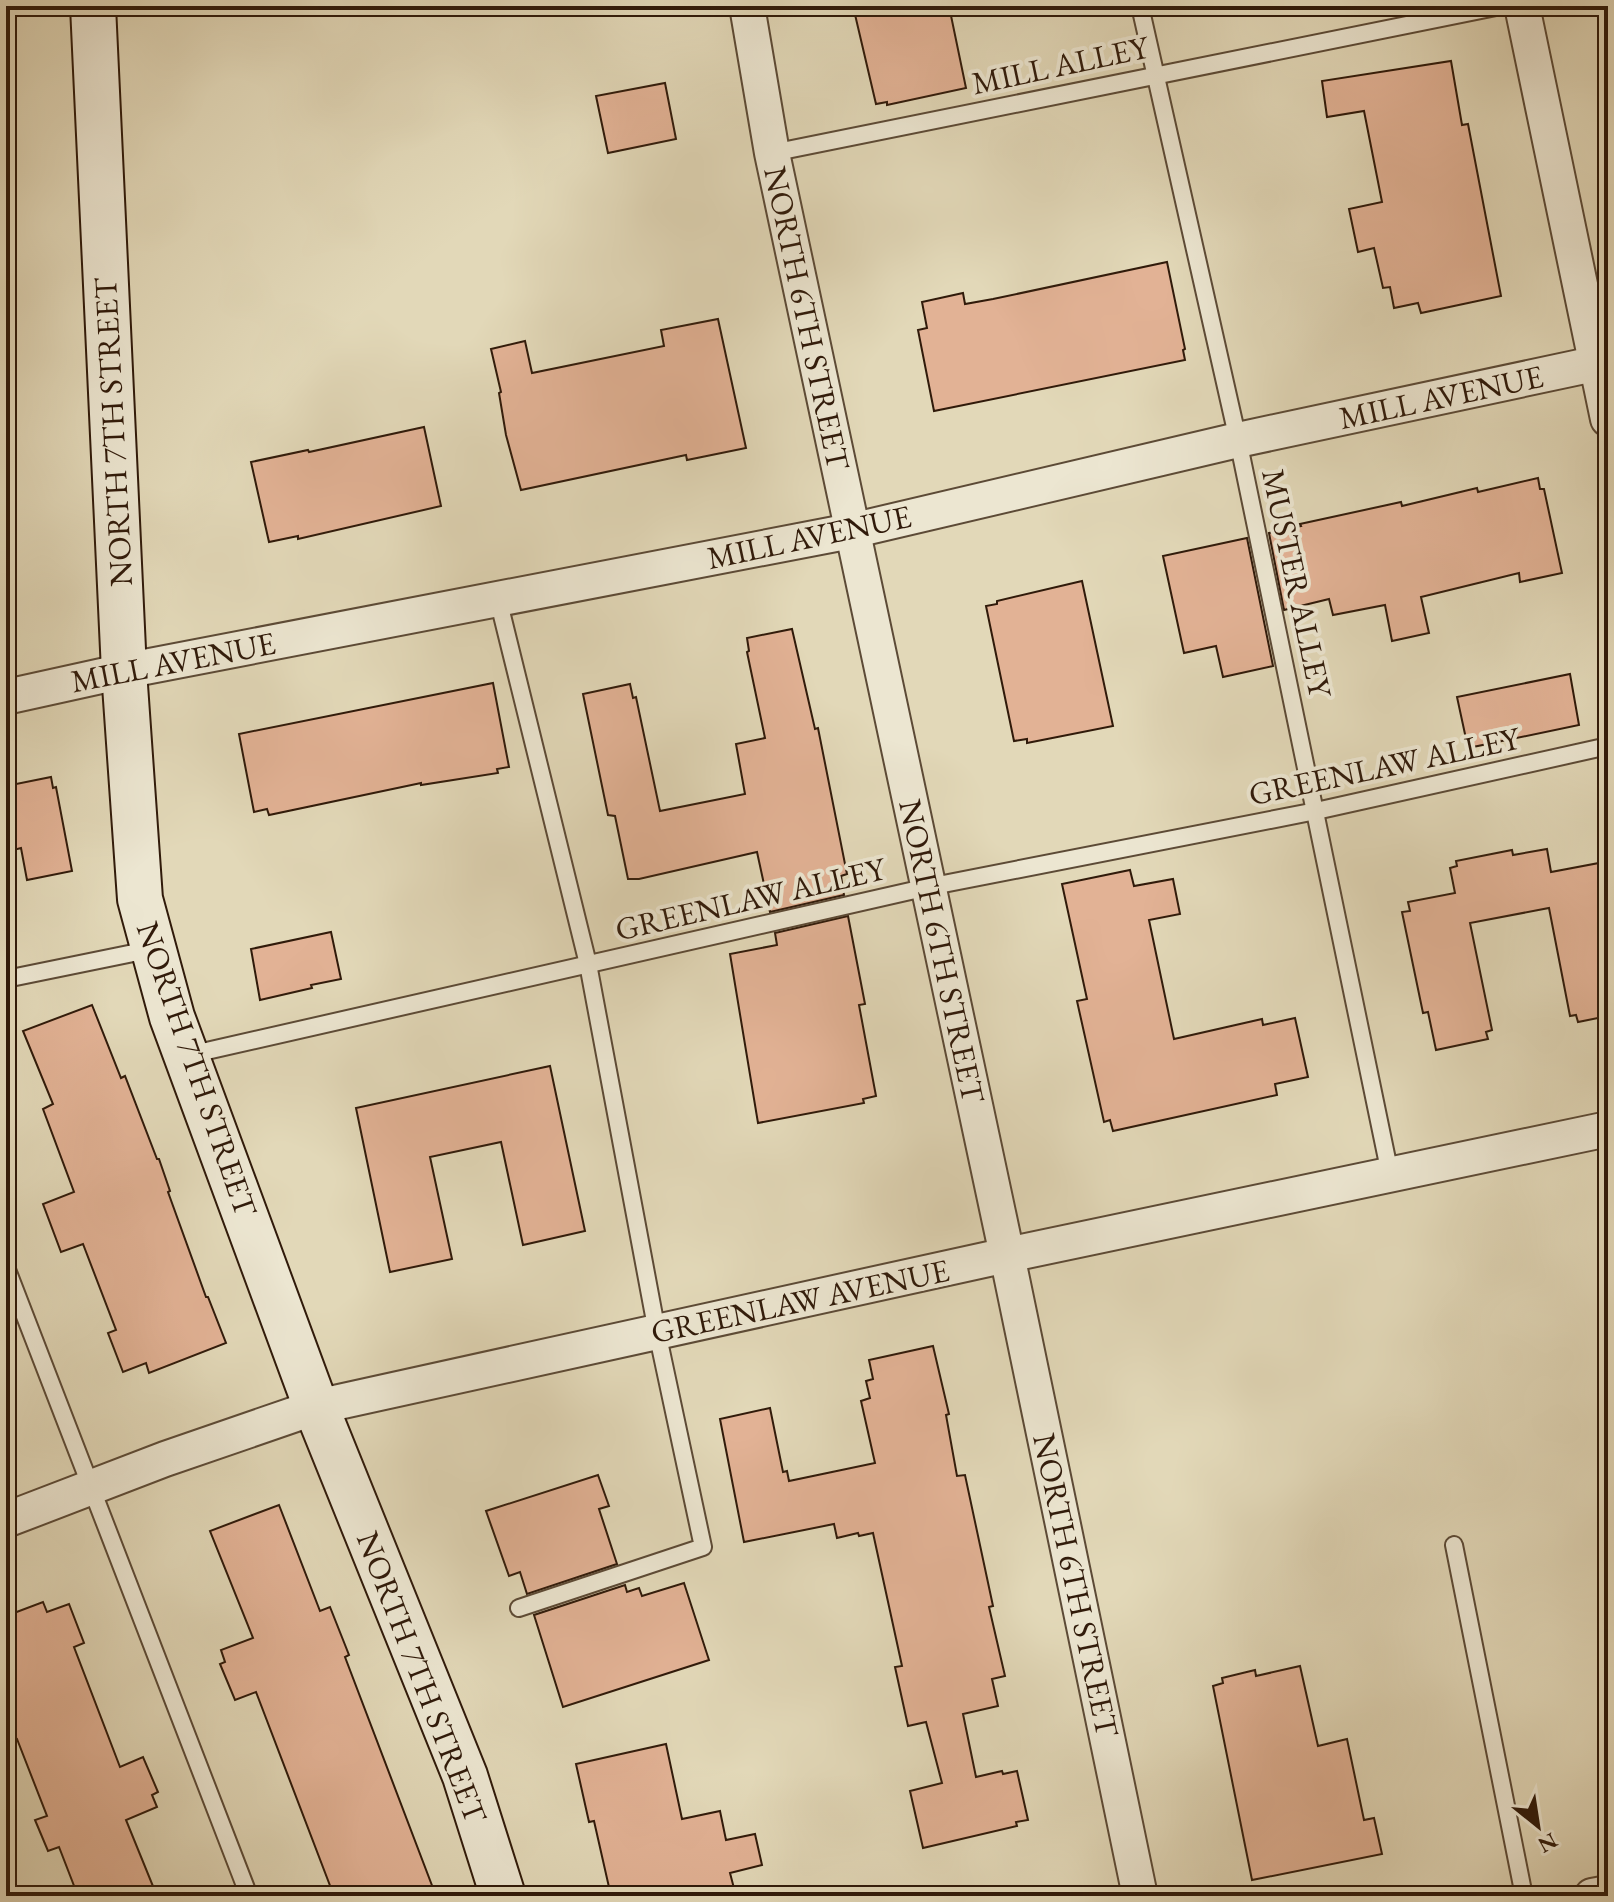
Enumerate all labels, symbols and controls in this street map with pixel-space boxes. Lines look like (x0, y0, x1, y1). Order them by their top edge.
street label: MILL ALLEY (968, 25, 1154, 104)
street label: NORTH 6TH STREET (754, 163, 860, 474)
street label: NORTH 7TH STREET (84, 276, 142, 587)
street label: MILL AVENUE (1335, 355, 1547, 439)
street label: MUSTER ALLEY (1252, 465, 1342, 702)
street label: MILL AVENUE (703, 495, 915, 579)
street label: MILL AVENUE (67, 622, 279, 702)
street label: GREENLAW ALLEY (1245, 716, 1525, 815)
street label: NORTH 6TH STREET (889, 796, 995, 1107)
street label: GREENLAW ALLEY (611, 847, 891, 950)
street label: NORTH 7TH STREET (127, 916, 267, 1222)
street label: GREENLAW AVENUE (647, 1249, 953, 1353)
street label: NORTH 6TH STREET (1023, 1430, 1129, 1741)
street label: NORTH 7TH STREET (347, 1525, 497, 1829)
north arrow (1498, 1786, 1578, 1866)
text: N (1533, 1826, 1563, 1860)

